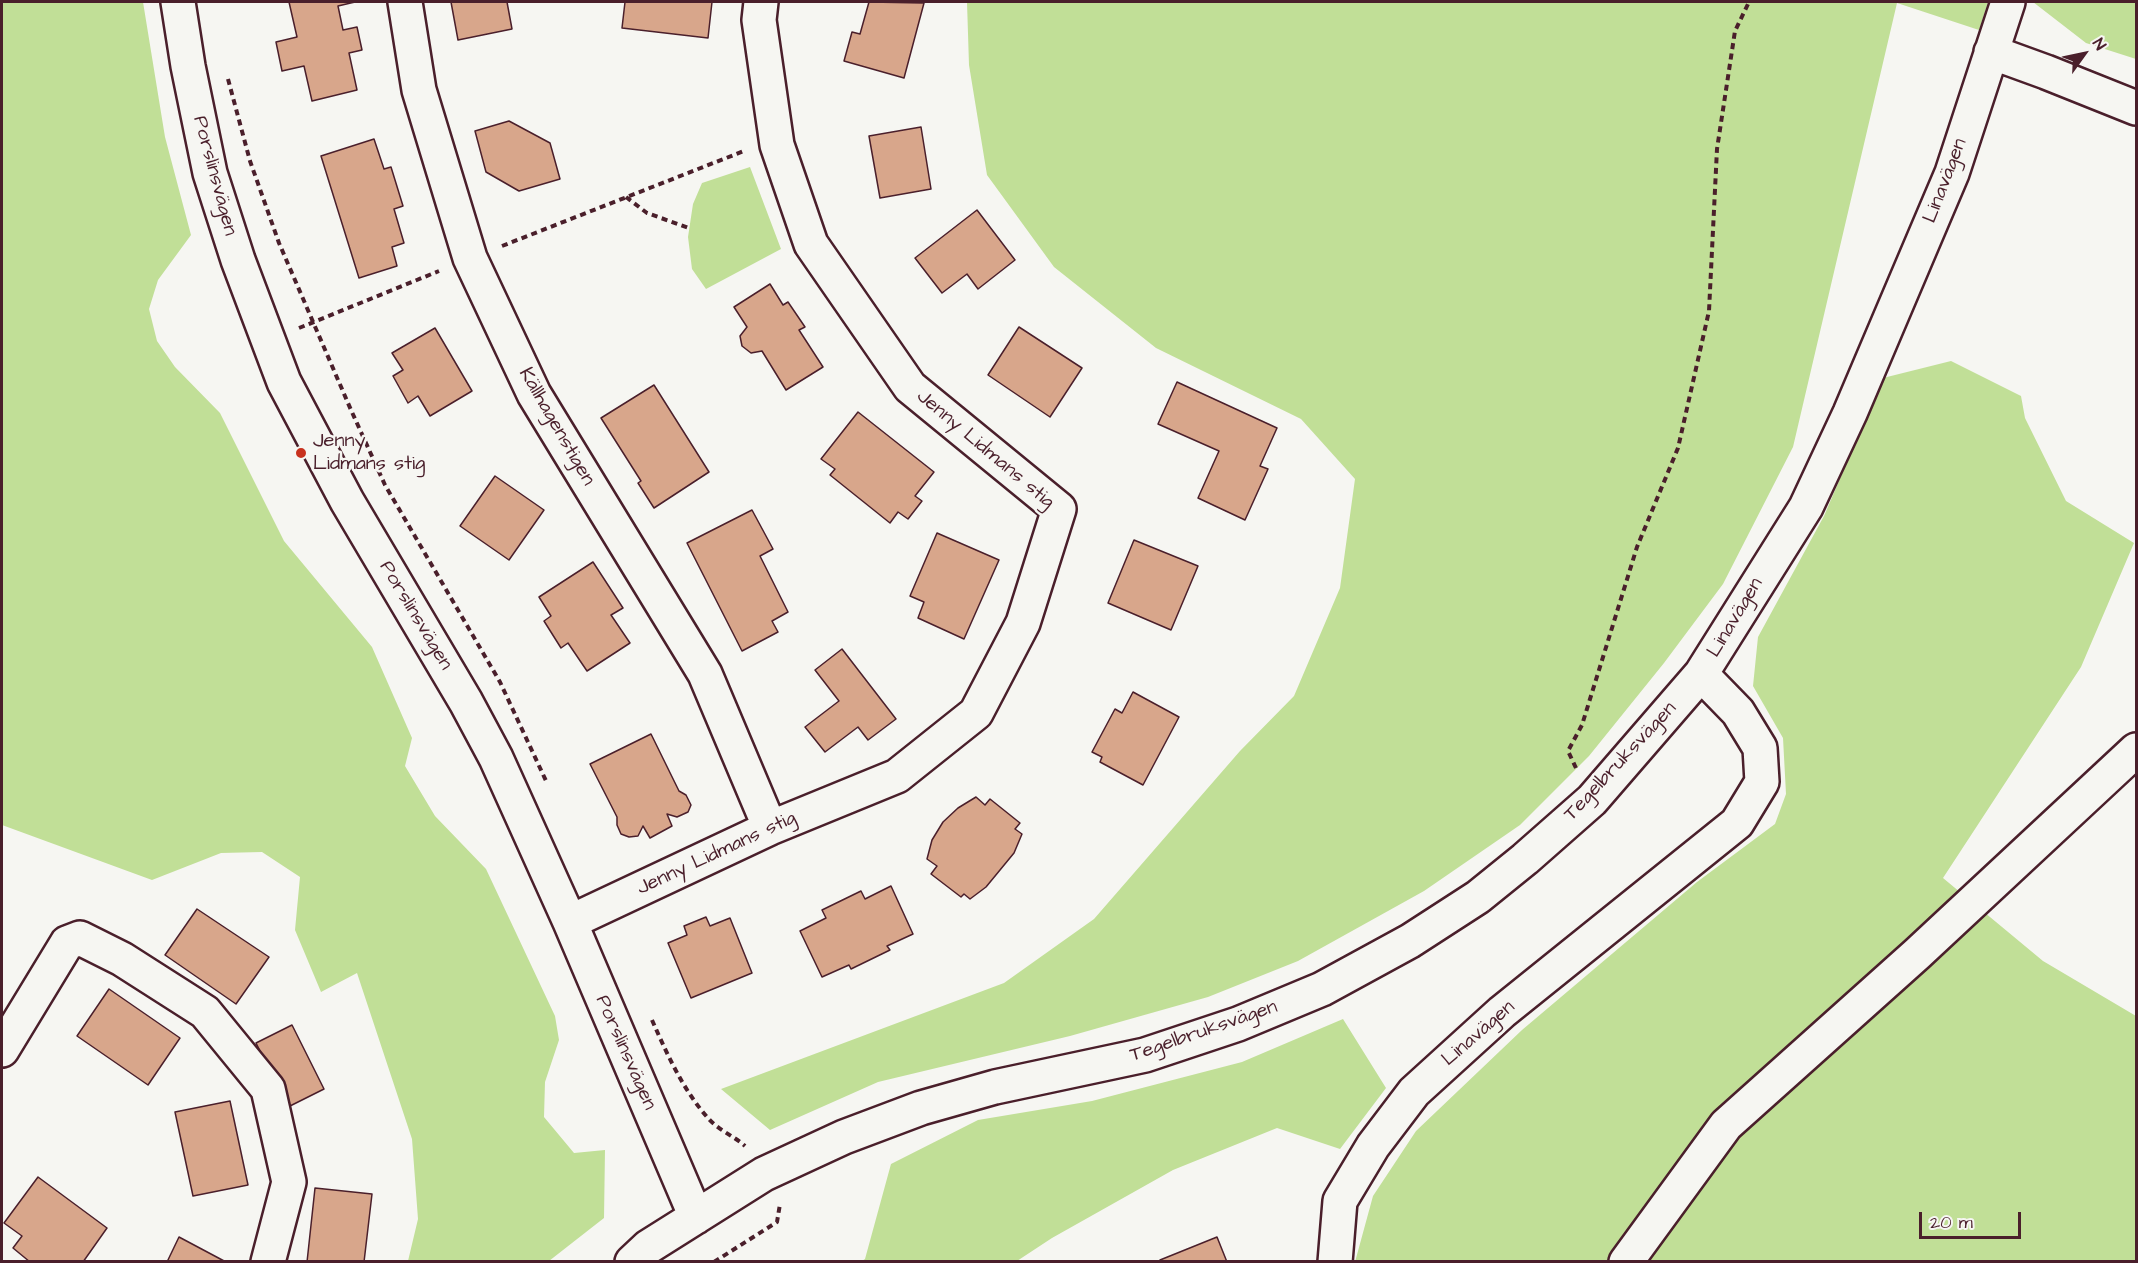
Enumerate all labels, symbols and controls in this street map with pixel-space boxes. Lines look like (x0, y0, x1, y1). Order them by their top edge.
north arrow (2054, 24, 2114, 84)
text: N (2087, 34, 2111, 54)
street label: Porslinsvägen (186, 114, 242, 238)
street label: Linavägen (1919, 135, 1973, 227)
street label: Källhagenstigen (513, 364, 599, 490)
street label: Jenny Lidmans stig (911, 385, 1059, 515)
place label: Jenny Lidmans stig (313, 430, 425, 477)
marker: Jenny Lidmans stig (294, 446, 308, 460)
street label: Porslinsvägen (373, 557, 457, 675)
street label: Linavägen (1703, 574, 1769, 662)
street label: Tegelbruksvägen (1560, 698, 1682, 826)
street label: Jenny Lidmans stig (634, 807, 800, 901)
street label: Porslinsvägen (589, 992, 661, 1114)
street label: Tegelbruksvägen (1127, 996, 1281, 1068)
street label: Linavägen (1438, 996, 1520, 1072)
scale bar (1922, 1200, 2024, 1238)
text: 20 m (1930, 1210, 1973, 1235)

